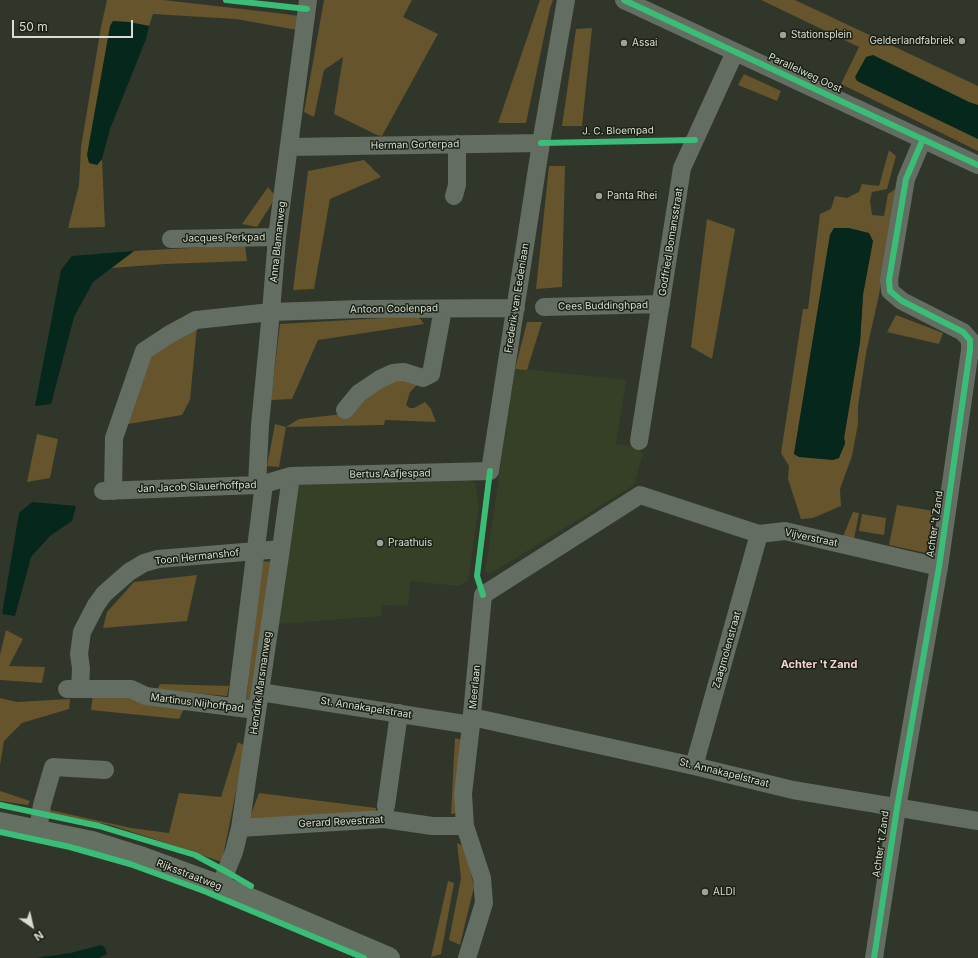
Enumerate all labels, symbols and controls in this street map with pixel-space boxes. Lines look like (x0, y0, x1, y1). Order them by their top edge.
scale bar (14, 12, 135, 38)
text: 50 m (19, 19, 48, 34)
place label: Stationsplein (791, 29, 852, 41)
marker: Stationsplein (778, 30, 788, 40)
place label: Gelderlandfabriek (869, 35, 954, 47)
marker: Gelderlandfabriek (957, 36, 967, 46)
place label: Assai (632, 37, 657, 49)
marker: Assai (619, 38, 629, 48)
street label: Parallelweg Oost (766, 51, 844, 95)
street label: J. C. Bloempad (582, 124, 654, 138)
street label: Herman Gorterpad (371, 138, 459, 152)
street label: Godfried Bomansstraat (657, 187, 685, 297)
place label: Panta Rhei (607, 190, 657, 202)
marker: Panta Rhei (594, 191, 604, 201)
street label: Anna Blamanweg (268, 201, 288, 283)
street label: Jacques Perkpad (183, 231, 265, 245)
street label: Frederik van Eedenlaan (502, 242, 532, 354)
street label: Cees Buddinghpad (558, 299, 648, 313)
street label: Antoon Coolenpad (350, 302, 438, 316)
street label: Bertus Aafjespad (349, 467, 431, 481)
street label: Jan Jacob Slauerhoffpad (137, 479, 257, 495)
street label: Achter 't Zand (924, 490, 946, 558)
street label: Vijverstraat (784, 527, 838, 549)
place label: Praathuis (388, 537, 432, 549)
marker: Praathuis (375, 538, 385, 548)
street label: Toon Hermanshof (154, 547, 240, 567)
street label: Zaagmolenstraat (710, 610, 744, 690)
street label: Hendrik Marsmanweg (248, 631, 274, 735)
district label: Achter 't Zand (781, 658, 857, 672)
street label: Meerlaan (467, 664, 483, 710)
street label: Martinus Nijhoffpad (150, 691, 244, 715)
street label: St. Annakapelstraat (320, 695, 412, 721)
street label: St. Annakapelstraat (678, 756, 770, 790)
street label: Achter 't Zand (870, 810, 892, 878)
street label: Gerard Revestraat (298, 814, 384, 830)
street label: Rijksstraatweg (155, 857, 223, 893)
place label: ALDI (713, 886, 735, 898)
marker: ALDI (700, 887, 710, 897)
north arrow (12, 906, 52, 946)
text: N (31, 928, 46, 944)

